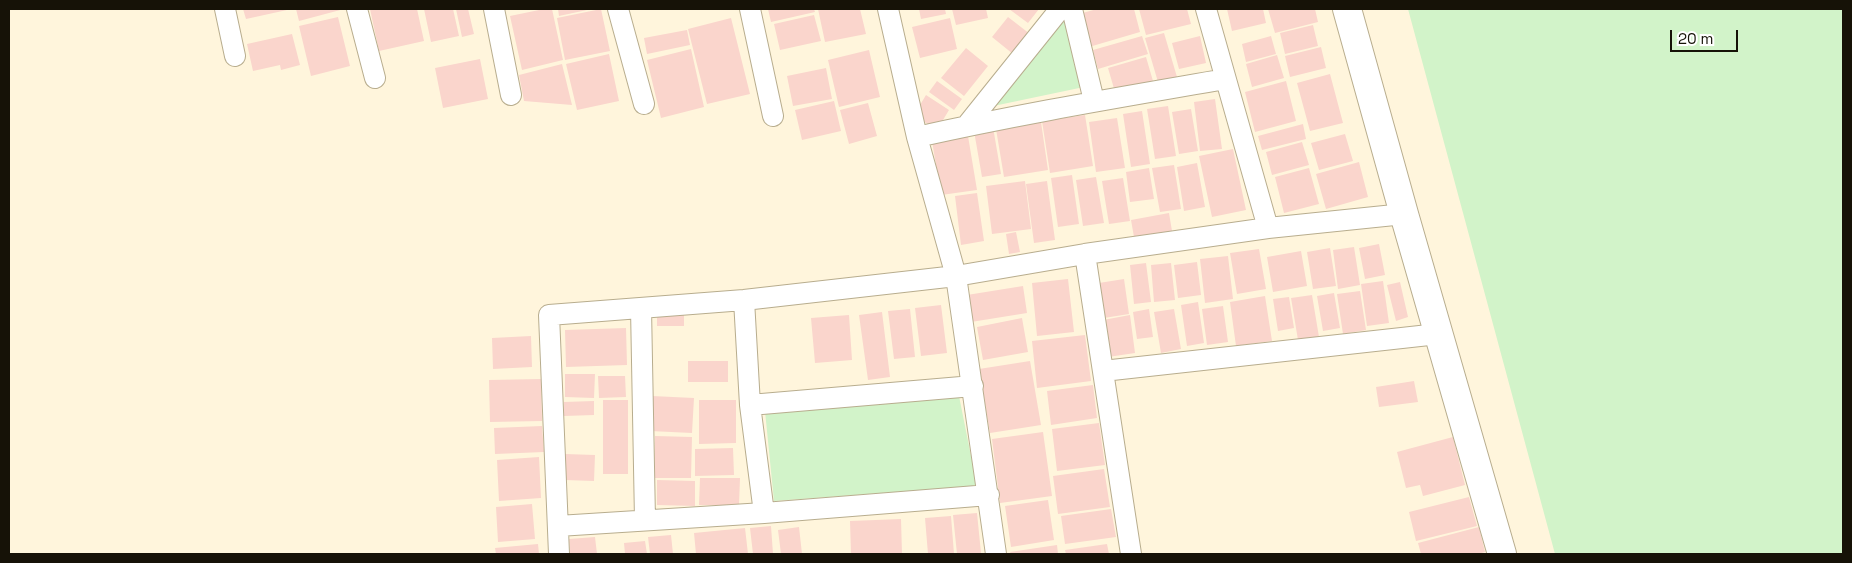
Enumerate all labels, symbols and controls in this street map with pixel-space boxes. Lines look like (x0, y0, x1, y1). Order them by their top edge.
scale bar (1672, 20, 1740, 52)
text: 20 m (1678, 29, 1713, 48)

